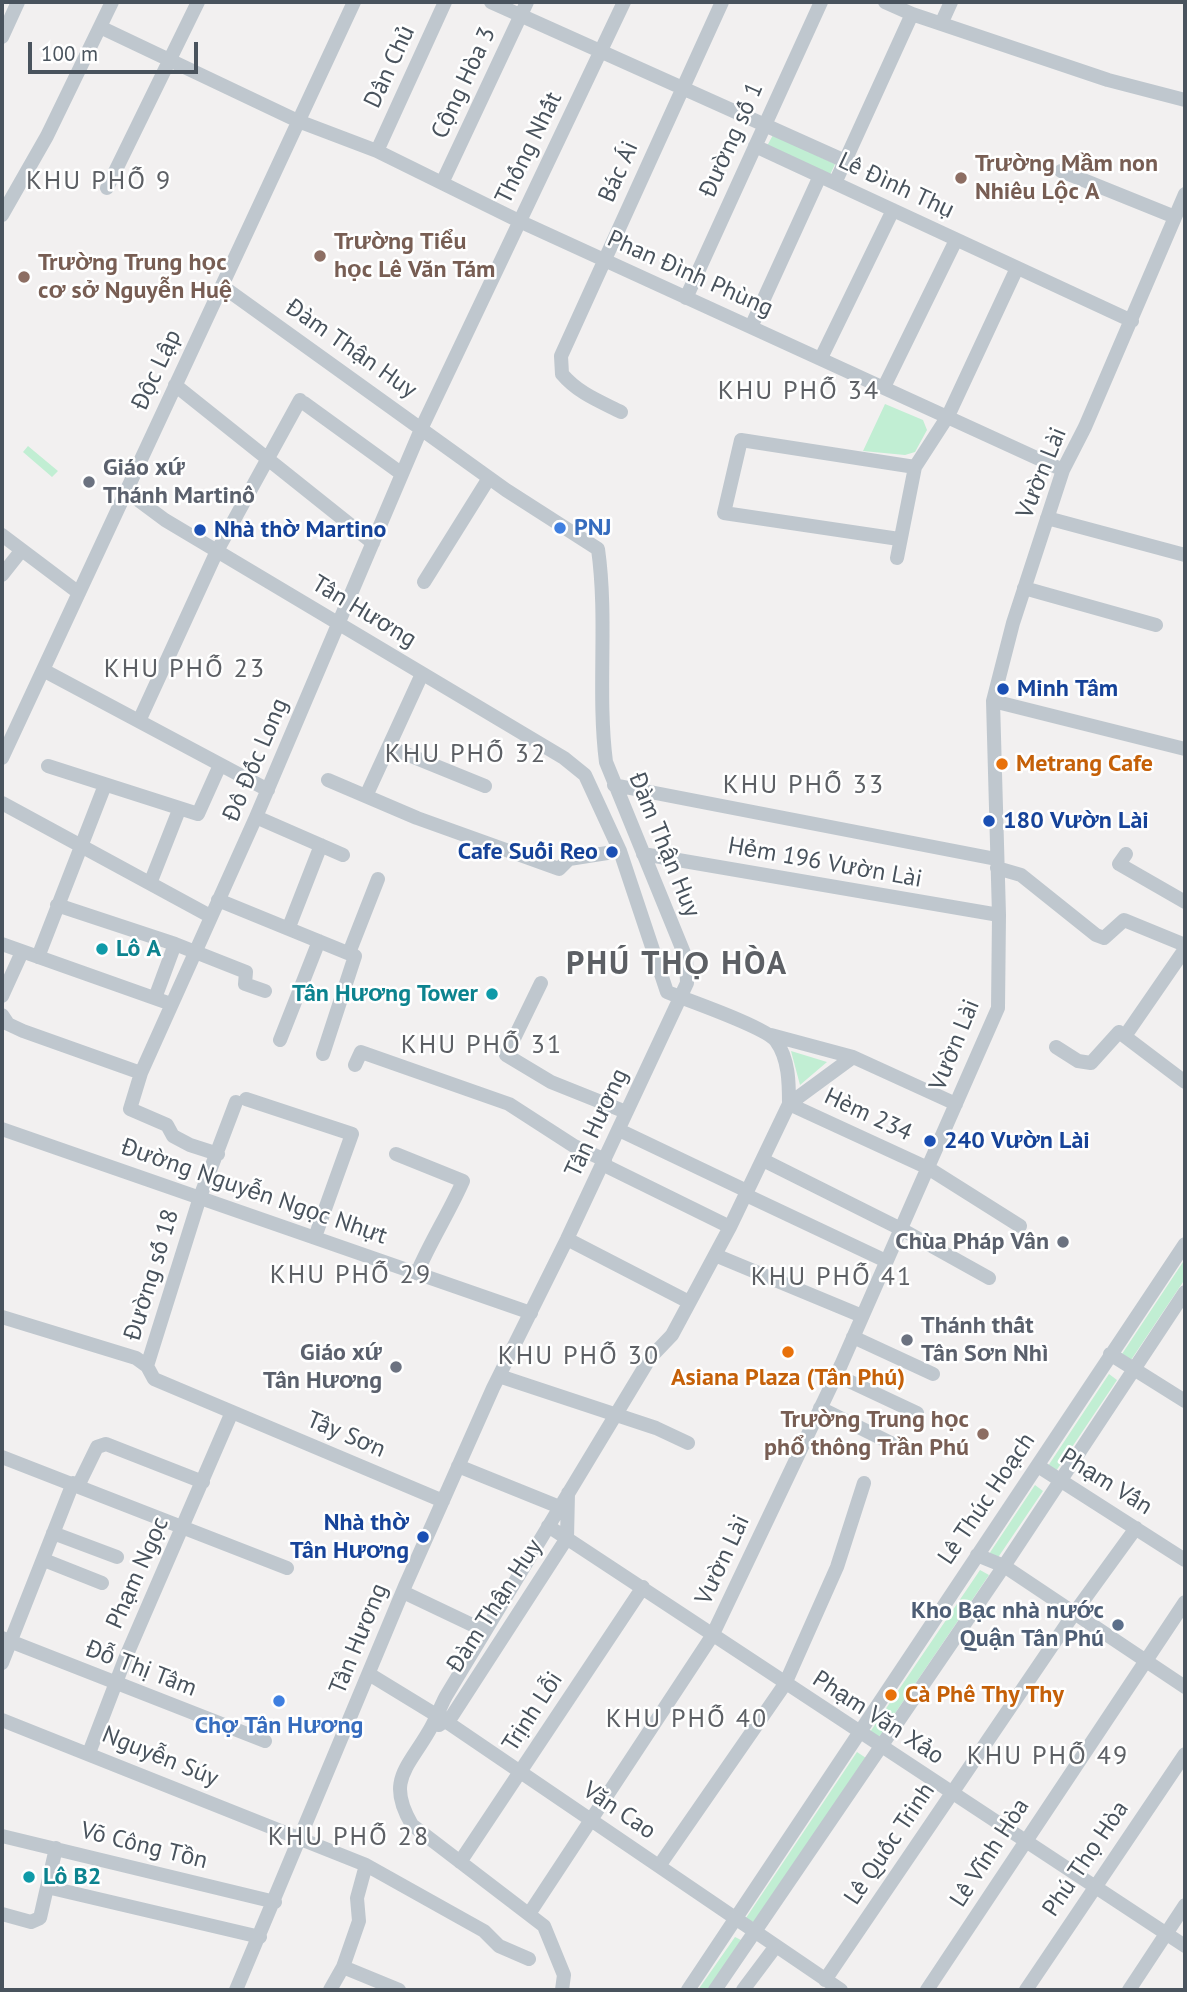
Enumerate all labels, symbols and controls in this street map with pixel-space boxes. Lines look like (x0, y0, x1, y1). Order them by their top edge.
street label: Dân Chủ (358, 21, 422, 113)
street label: Cộng Hòa 3 (426, 23, 502, 143)
scale bar (32, 28, 201, 72)
text: 100 m (41, 40, 98, 67)
street label: Đường số 1 (694, 78, 770, 202)
street label: Thống Nhất (490, 87, 568, 209)
street label: Bác Ái (593, 137, 645, 207)
street label: Lê Đình Thụ (834, 147, 958, 225)
place label: Trường Mầm non Nhiêu Lộc A (975, 150, 1158, 206)
district label: KHU PHỐ 9 (27, 166, 171, 198)
marker: Trường Mầm non Nhiêu Lộc A (953, 170, 969, 186)
street label: Phan Đình Phùng (603, 225, 777, 323)
place label: Trường Tiểu học Lê Văn Tám (334, 228, 495, 284)
marker: Trường Tiểu học Lê Văn Tám (312, 248, 328, 264)
place label: Trường Trung học cơ sở Nguyễn Huệ (38, 249, 232, 305)
marker: Trường Trung học cơ sở Nguyễn Huệ (16, 269, 32, 285)
street label: Đàm Thận Huy (280, 293, 422, 405)
street label: Độc Lập (126, 325, 188, 415)
district label: KHU PHỐ 34 (719, 376, 879, 408)
street label: Vườn Lài (1011, 423, 1073, 523)
place label: Giáo xứ Thánh Martinô (103, 454, 255, 510)
marker: Giáo xứ Thánh Martinô (81, 474, 97, 490)
place label: PNJ (574, 514, 612, 542)
place label: Nhà thờ Martino (214, 516, 386, 544)
marker: PNJ (552, 520, 568, 536)
marker: Nhà thờ Martino (192, 522, 208, 538)
street label: Tân Hương (306, 570, 422, 654)
district label: KHU PHỐ 23 (105, 654, 265, 686)
place label: Minh Tâm (1017, 675, 1118, 703)
marker: Minh Tâm (995, 681, 1011, 697)
street label: Đô Đốc Long (217, 694, 295, 826)
district label: KHU PHỐ 32 (386, 739, 546, 771)
place label: Metrang Cafe (1016, 750, 1153, 778)
marker: Metrang Cafe (994, 756, 1010, 772)
street label: Đàm Thận Huy (622, 769, 706, 921)
district label: KHU PHỐ 33 (724, 770, 884, 802)
place label: 180 Vườn Lài (1003, 807, 1149, 835)
marker: 180 Vườn Lài (981, 813, 997, 829)
street label: Hẻm 196 Vườn Lài (726, 832, 924, 894)
place label: Cafe Suối Reo (458, 838, 598, 866)
marker: Cafe Suối Reo (604, 844, 620, 860)
place label: Lô A (116, 935, 161, 963)
marker: Lô A (94, 941, 110, 957)
district label: PHÚ THỌ HÒA (567, 946, 787, 984)
place label: Tân Hương Tower (292, 980, 478, 1008)
marker: Tân Hương Tower (484, 986, 500, 1002)
street label: Vườn Lài (924, 995, 986, 1095)
district label: KHU PHỐ 31 (402, 1030, 562, 1062)
street label: Tân Hương (559, 1064, 635, 1182)
street label: Hèm 234 (820, 1082, 916, 1148)
place label: 240 Vườn Lài (944, 1127, 1090, 1155)
street label: Đường Nguyễn Ngọc Nhựt (117, 1133, 391, 1251)
marker: 240 Vườn Lài (922, 1133, 938, 1149)
street label: Đường số 18 (118, 1206, 186, 1344)
place label: Chùa Pháp Vân (895, 1228, 1049, 1256)
marker: Chùa Pháp Vân (1055, 1234, 1071, 1250)
district label: KHU PHỐ 29 (271, 1260, 431, 1292)
district label: KHU PHỐ 41 (752, 1262, 912, 1294)
place label: Thánh thất Tân Sơn Nhì (921, 1312, 1048, 1368)
marker: Thánh thất Tân Sơn Nhì (899, 1332, 915, 1348)
place label: Giáo xứ Tân Hương (263, 1339, 382, 1395)
district label: KHU PHỐ 30 (499, 1341, 659, 1373)
marker: Asiana Plaza (Tân Phú) (780, 1344, 796, 1360)
marker: Giáo xứ Tân Hương (388, 1359, 404, 1375)
place label: Asiana Plaza (Tân Phú) (671, 1364, 905, 1392)
street label: Tây Sơn (302, 1406, 390, 1464)
place label: Trường Trung học phổ thông Trần Phú (764, 1406, 969, 1462)
marker: Trường Trung học phổ thông Trần Phú (975, 1426, 991, 1442)
street label: Lê Thúc Hoạch (932, 1428, 1042, 1570)
street label: Phạm Vấn (1055, 1442, 1157, 1522)
place label: Nhà thờ Tân Hương (290, 1509, 409, 1565)
street label: Vườn Lài (690, 1511, 756, 1609)
street label: Phạm Ngọc (101, 1513, 175, 1633)
marker: Nhà thờ Tân Hương (415, 1529, 431, 1545)
street label: Đàm Thận Huy (441, 1534, 549, 1678)
street label: Tân Hương (324, 1579, 394, 1699)
place label: Kho Bạc nhà nước Quận Tân Phú (911, 1597, 1104, 1653)
marker: Kho Bạc nhà nước Quận Tân Phú (1110, 1617, 1126, 1633)
street label: Đỗ Thị Tâm (81, 1635, 201, 1703)
street label: Phạm Văn Xảo (807, 1665, 949, 1771)
street label: Trịnh Lỗi (497, 1667, 569, 1757)
place label: Cà Phê Thy Thy (905, 1681, 1064, 1709)
marker: Cà Phê Thy Thy (883, 1687, 899, 1703)
marker: Chợ Tân Hương (271, 1693, 287, 1709)
district label: KHU PHỐ 40 (607, 1704, 767, 1736)
place label: Chợ Tân Hương (195, 1712, 363, 1740)
street label: Nguyễn Súy (98, 1721, 222, 1793)
district label: KHU PHỐ 49 (968, 1741, 1128, 1773)
street label: Văn Cao (577, 1776, 661, 1846)
street label: Lê Quốc Trinh (839, 1778, 941, 1910)
street label: Lê Vĩnh Hòa (944, 1793, 1036, 1913)
street label: Phú Thọ Hòa (1037, 1796, 1135, 1922)
street label: Võ Công Tồn (78, 1816, 210, 1876)
district label: KHU PHỐ 28 (269, 1822, 429, 1854)
place label: Lô B2 (43, 1863, 101, 1891)
marker: Lô B2 (21, 1869, 37, 1885)

